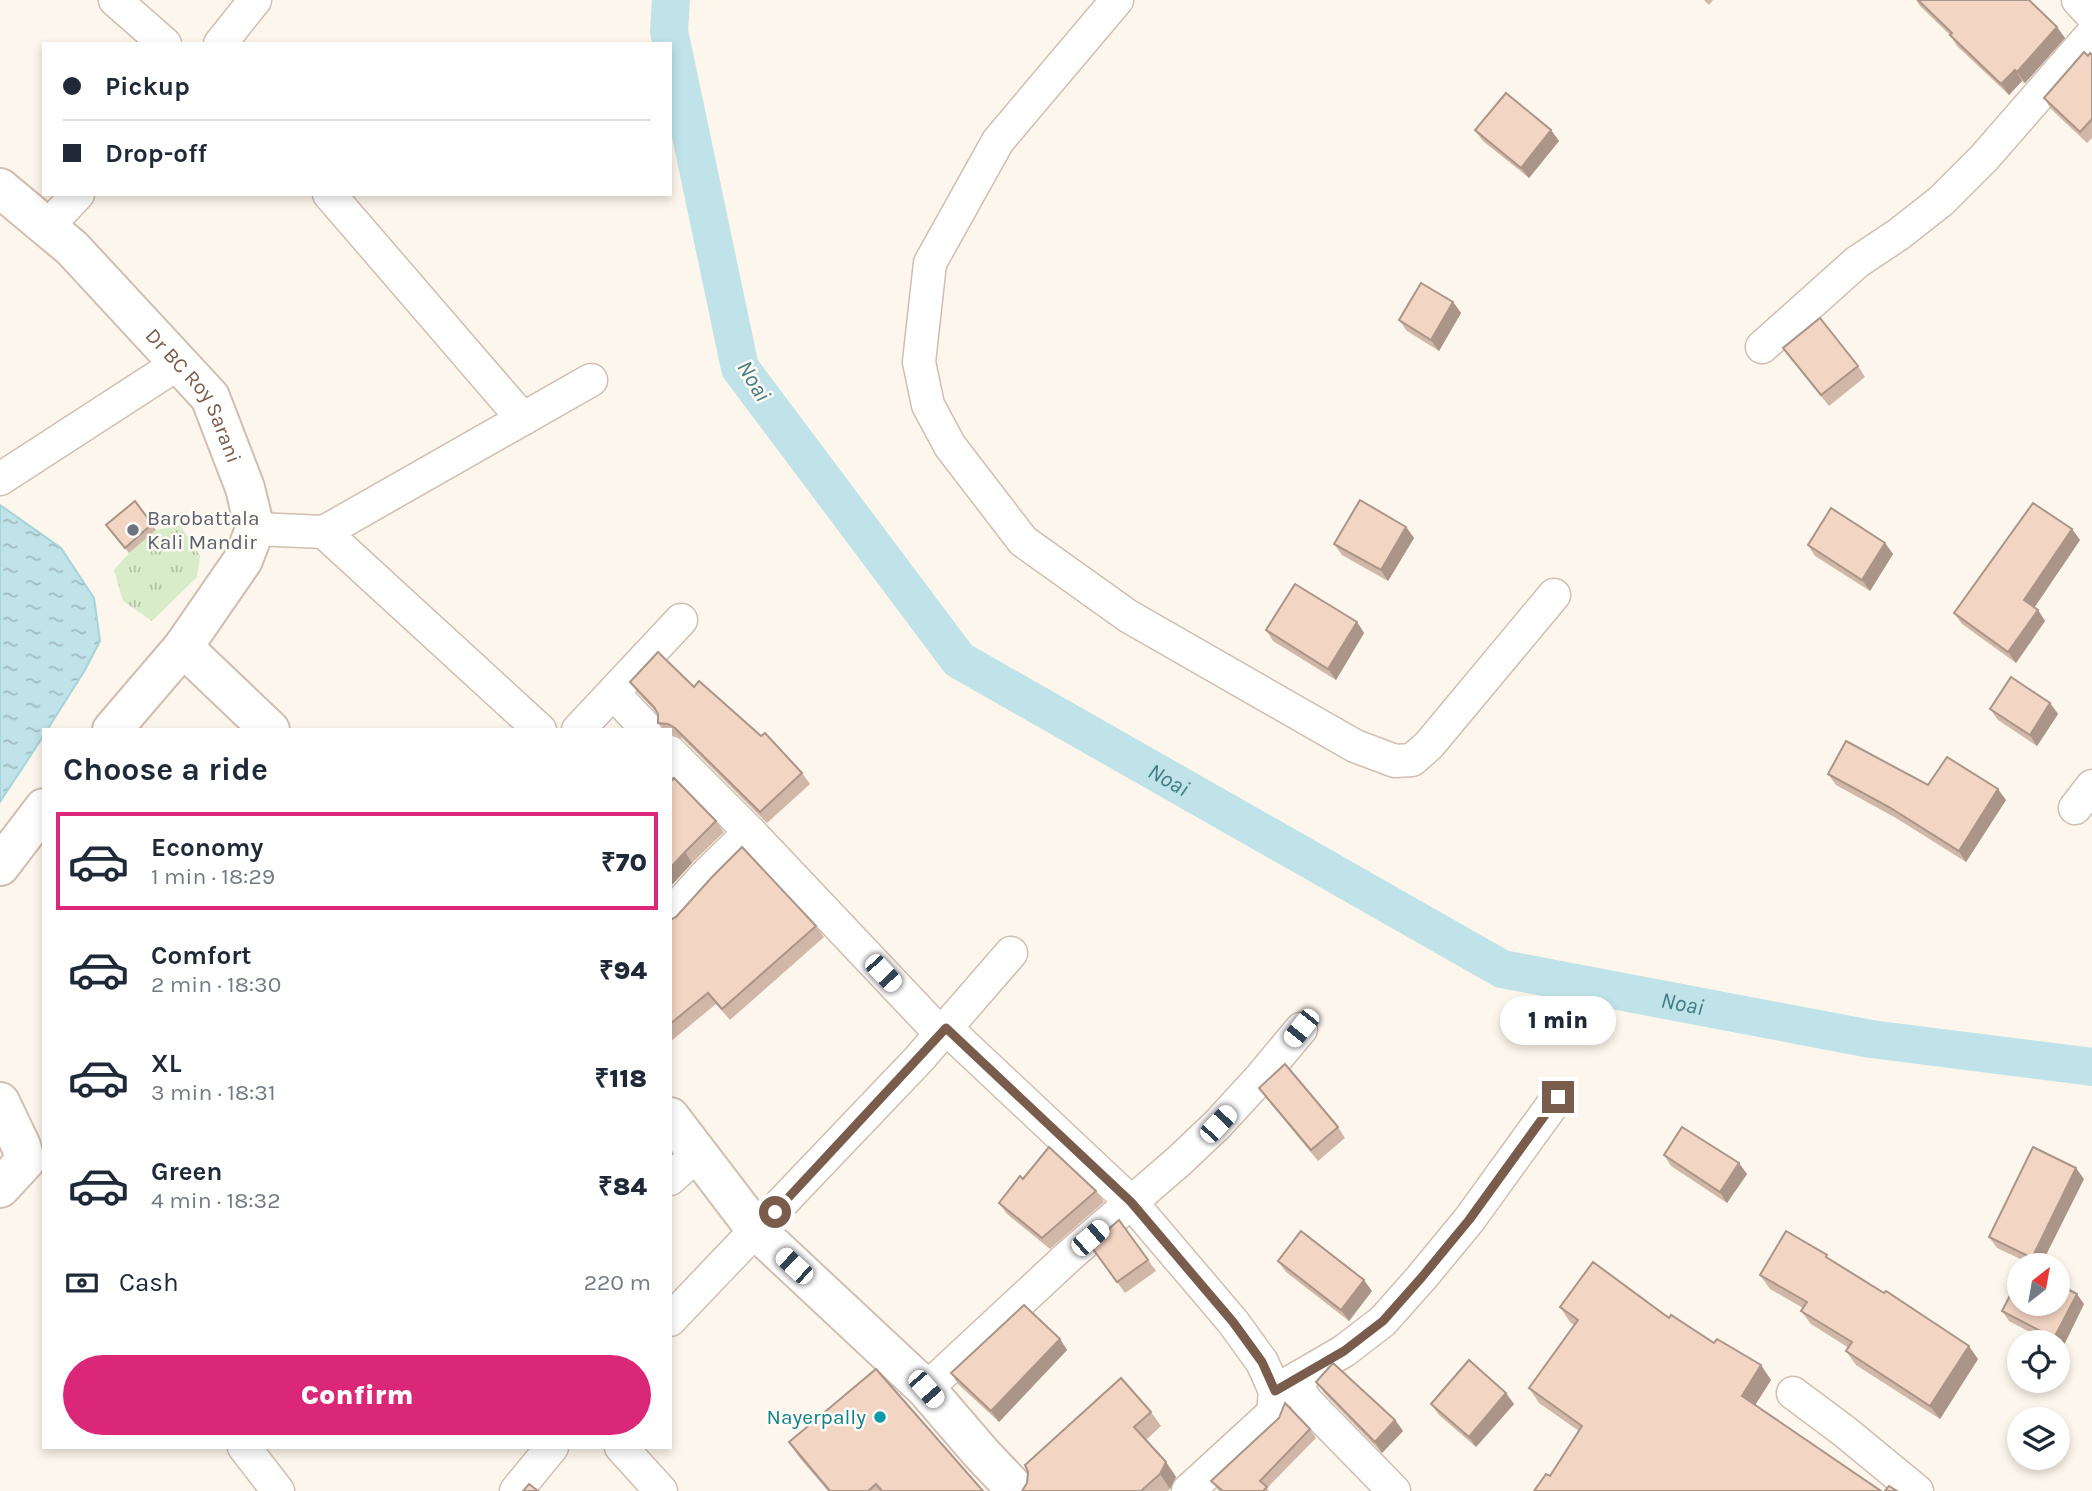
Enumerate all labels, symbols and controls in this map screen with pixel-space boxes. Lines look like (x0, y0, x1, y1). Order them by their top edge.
text: Pickup (105, 71, 190, 102)
text: Drop-off (105, 138, 207, 169)
street label: Dr BC Roy Sarani (141, 323, 246, 466)
water label: Noai (731, 356, 777, 406)
place label: Barobattala Kali Mandir (147, 506, 259, 554)
marker: Barobattala Kali Mandir (125, 522, 141, 538)
text: Choose a ride (63, 751, 268, 788)
water label: Noai (1143, 757, 1194, 802)
icon: car (67, 830, 130, 893)
text: Economy (151, 832, 263, 863)
text: ₹70 (601, 847, 647, 878)
text: 1 min · 18:29 (151, 863, 275, 890)
icon: car (67, 938, 130, 1001)
text: Comfort (151, 940, 252, 971)
car (861, 950, 906, 996)
text: ₹94 (599, 955, 647, 986)
text: 2 min · 18:30 (151, 971, 281, 998)
water label: Noai (1659, 986, 1706, 1021)
callout: 1 min (1500, 996, 1616, 1044)
car (1280, 1005, 1323, 1051)
text: 1 min (1528, 1007, 1588, 1034)
icon: car (67, 1046, 130, 1109)
text: XL (151, 1048, 182, 1079)
text: ₹118 (594, 1063, 647, 1094)
text: 3 min · 18:31 (151, 1079, 276, 1106)
route end (1542, 1081, 1574, 1113)
car (1196, 1101, 1241, 1147)
icon: car (67, 1154, 130, 1217)
text: Green (151, 1156, 223, 1187)
text: ₹84 (598, 1171, 647, 1202)
text: 4 min · 18:32 (151, 1187, 281, 1214)
route start (759, 1196, 791, 1228)
car (1068, 1216, 1113, 1260)
car (772, 1244, 817, 1288)
north arrow (2007, 1253, 2070, 1316)
map controls (2007, 1253, 2070, 1470)
icon: cash (63, 1264, 101, 1302)
text: Cash (119, 1267, 179, 1298)
text: 220 m (584, 1269, 651, 1296)
button: locate (2007, 1330, 2070, 1393)
button: Confirm (63, 1355, 651, 1435)
car (905, 1366, 948, 1412)
place label: Nayerpally (767, 1405, 866, 1429)
button: layers (2007, 1407, 2070, 1470)
marker: Nayerpally (872, 1409, 888, 1425)

